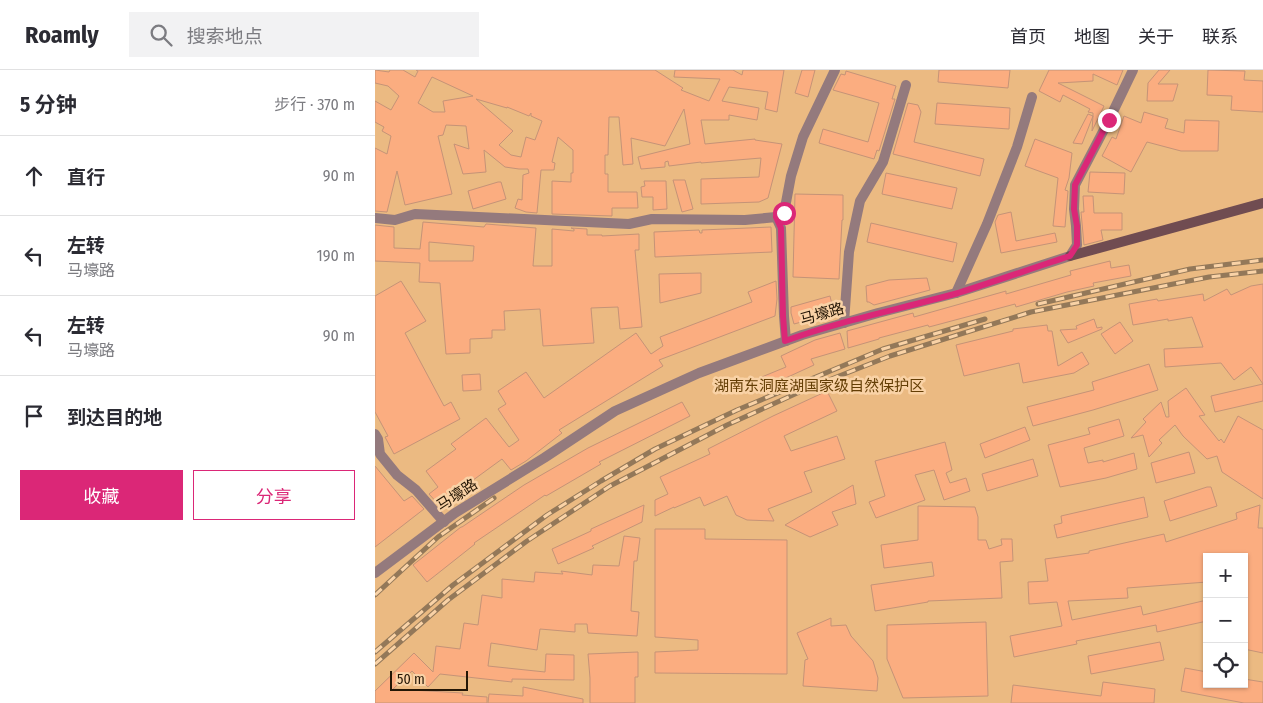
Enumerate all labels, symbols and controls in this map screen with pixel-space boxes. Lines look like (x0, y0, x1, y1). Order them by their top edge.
search box (129, 12, 479, 57)
text: Roamly (25, 21, 99, 49)
icon: search (147, 21, 175, 49)
text: 搜索地点 (187, 25, 263, 48)
text: 首页 (1010, 26, 1046, 48)
text: 地图 (1074, 26, 1110, 48)
text: 关于 (1138, 26, 1174, 48)
text: 联系 (1202, 26, 1238, 48)
text: 5 分钟 (20, 92, 77, 118)
text: 步行 · 370 m (274, 95, 355, 114)
route end (1098, 109, 1121, 132)
icon: ahead (20, 162, 48, 190)
text: 直行 (67, 166, 105, 189)
text: 90 m (323, 166, 355, 185)
route start (773, 202, 796, 225)
text: 左转 (67, 234, 105, 257)
icon: left (20, 242, 48, 270)
text: 190 m (317, 246, 355, 265)
text: 马壕路 (67, 261, 115, 280)
street label: 马壕路 (798, 299, 846, 329)
text: 左转 (67, 314, 105, 337)
icon: left (20, 322, 48, 350)
text: 90 m (323, 326, 355, 345)
text: 马壕路 (67, 341, 115, 360)
park label: 湖南东洞庭湖国家级自然保护区 (714, 377, 924, 395)
icon: arrive (20, 402, 48, 430)
text: 到达目的地 (67, 406, 162, 429)
button: 收藏 (20, 470, 183, 520)
button: 分享 (193, 470, 355, 520)
street label: 马壕路 (433, 475, 481, 515)
map controls (1203, 553, 1248, 688)
button: + (1203, 553, 1248, 598)
button: − (1203, 598, 1248, 643)
button: locate (1203, 643, 1248, 688)
scale bar (390, 668, 467, 691)
text: 50 m (397, 671, 425, 688)

